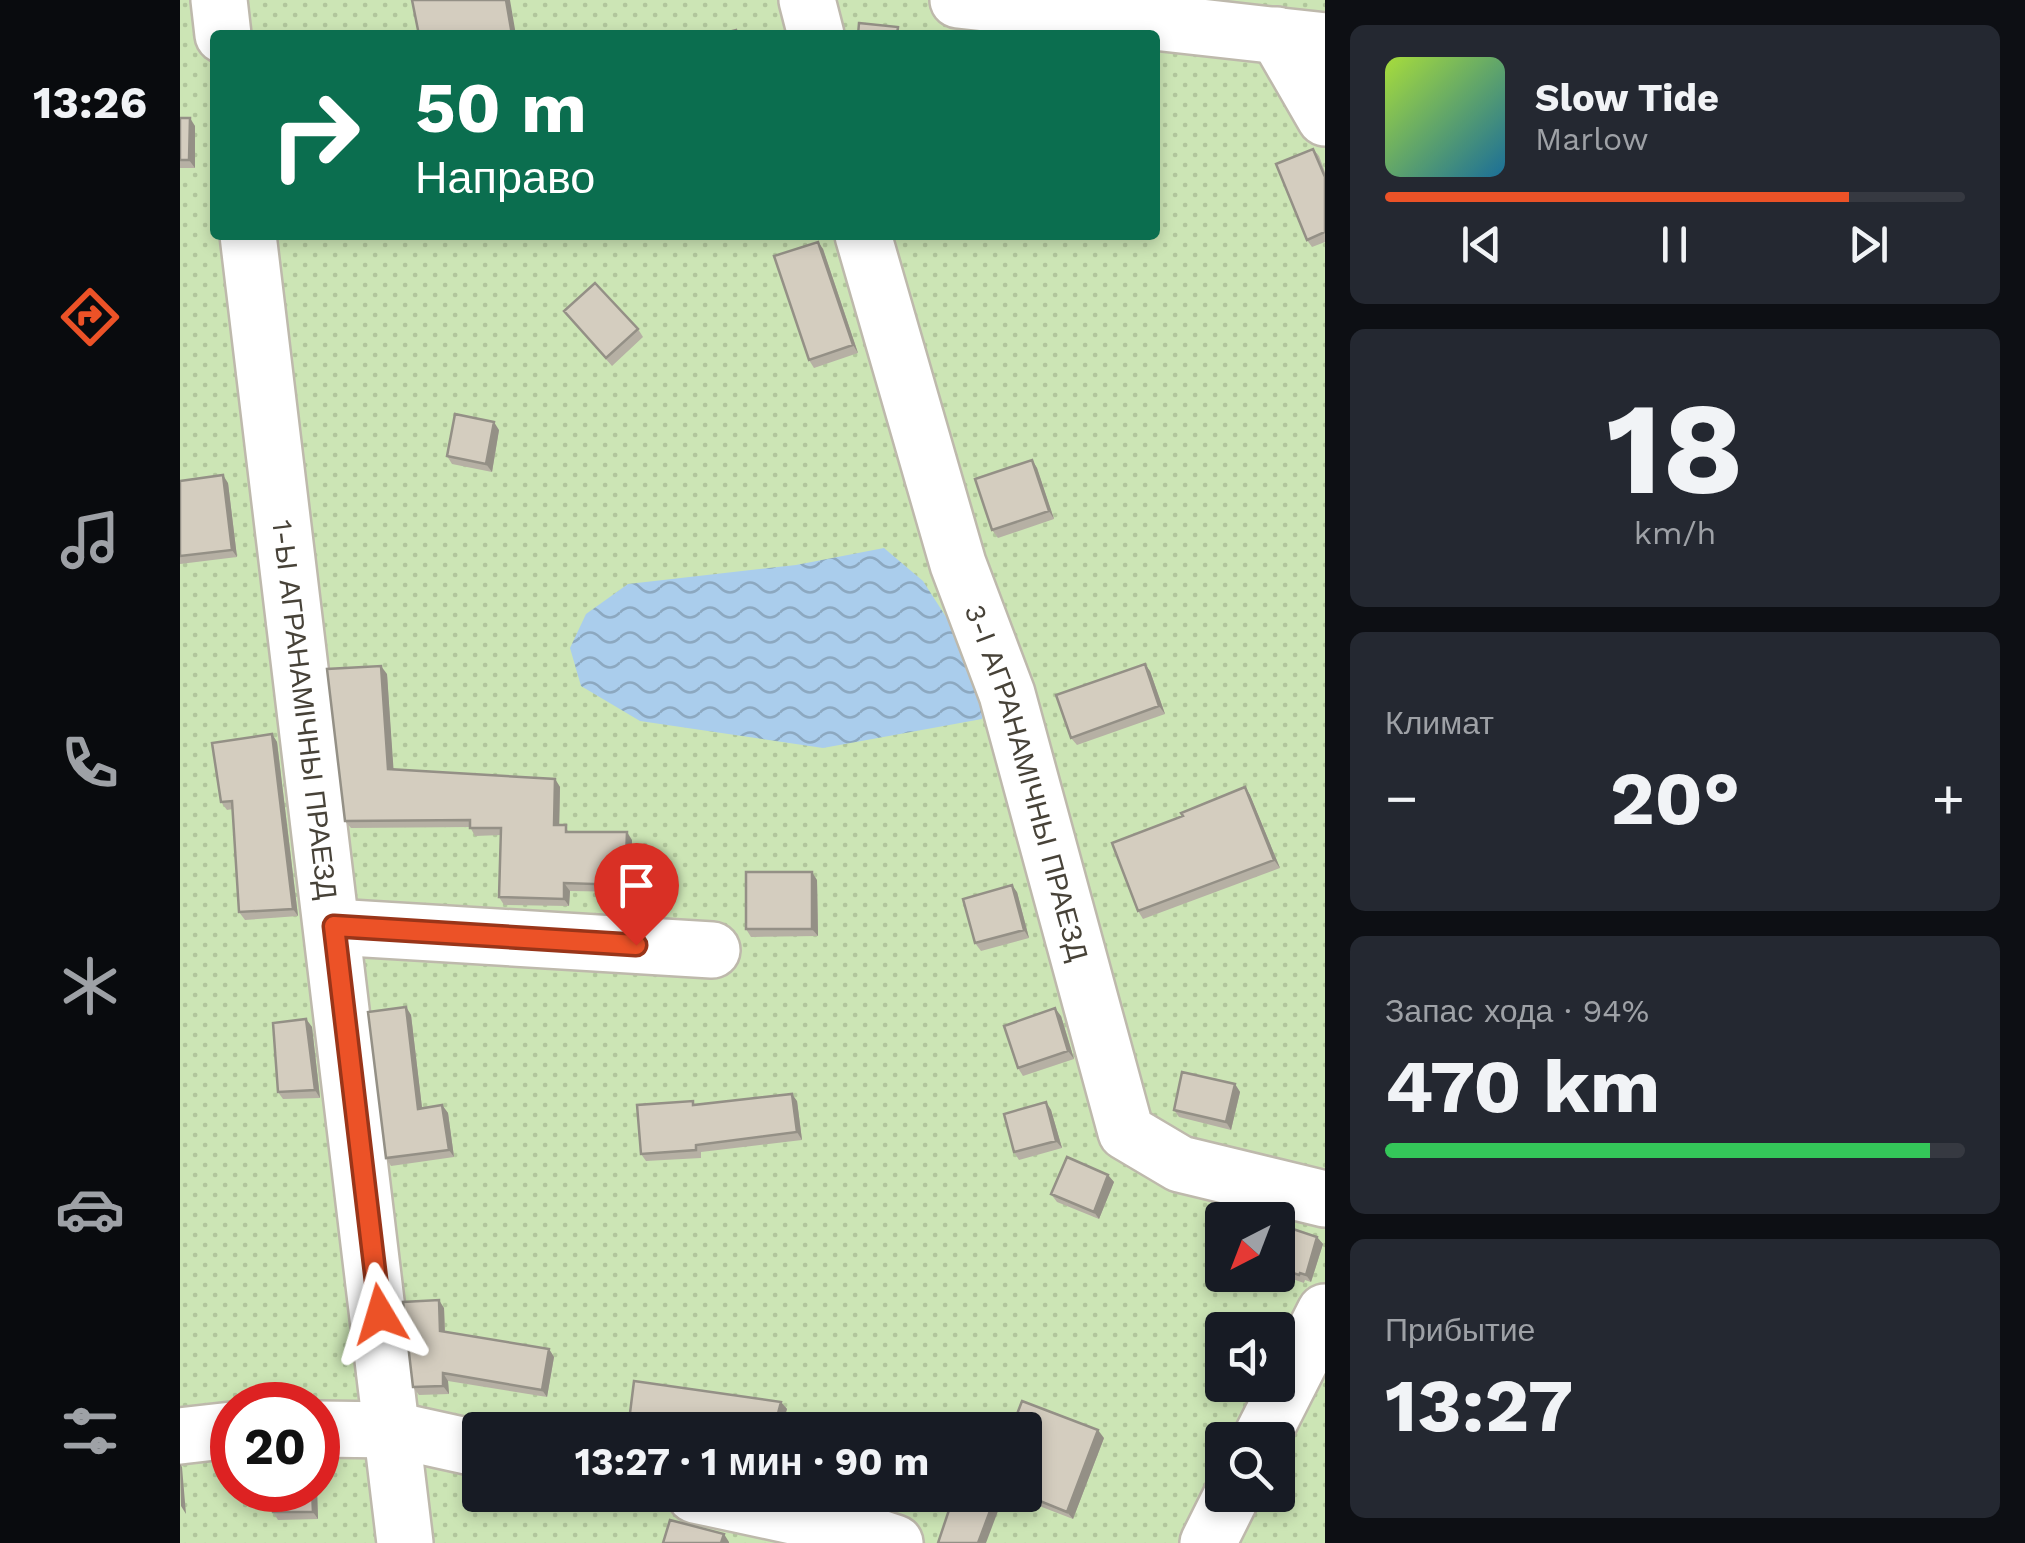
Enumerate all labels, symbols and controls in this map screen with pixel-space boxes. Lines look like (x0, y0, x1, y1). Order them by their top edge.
text: 50 m (415, 67, 587, 149)
icon: right (250, 70, 380, 200)
text: 13:26 (33, 76, 147, 129)
text: Slow Tide (1535, 76, 1719, 120)
text: Marlow (1535, 120, 1649, 158)
text: Направо (415, 151, 595, 204)
icon: previous (1454, 217, 1509, 272)
icon: pause (1647, 217, 1702, 272)
icon: next (1841, 217, 1896, 272)
icon: directions (55, 282, 125, 352)
text: 18 (1606, 372, 1744, 525)
icon: music (55, 505, 125, 575)
text: km/h (1634, 514, 1716, 552)
street label: 1-Ы АГРАНАМІЧНЫ ПРАЕЗД (266, 518, 344, 901)
street label: 3-І АГРАНАМІЧНЫ ПРАЕЗД (958, 600, 1095, 964)
text: Климат (1385, 704, 1494, 742)
icon: phone (55, 728, 125, 798)
text: 20° (1610, 754, 1740, 842)
text: − (1385, 766, 1418, 830)
text: + (1932, 766, 1965, 830)
pin (594, 843, 679, 946)
icon: arrive (609, 858, 664, 913)
icon: climate (55, 951, 125, 1021)
text: Запас хода · 94% (1385, 992, 1649, 1030)
text: 470 km (1385, 1042, 1660, 1130)
icon: car (55, 1174, 125, 1244)
north arrow (1205, 1202, 1295, 1292)
map controls (1205, 1202, 1295, 1512)
position arrow (328, 1262, 432, 1366)
text: Прибытие (1385, 1311, 1535, 1349)
button: sound (1205, 1312, 1295, 1402)
text: 13:27 (1385, 1361, 1573, 1449)
speed limit sign: 20 (210, 1382, 340, 1512)
icon: filters (55, 1396, 125, 1466)
button: search (1205, 1422, 1295, 1512)
text: 13:27 · 1 мин · 90 m (575, 1440, 929, 1484)

